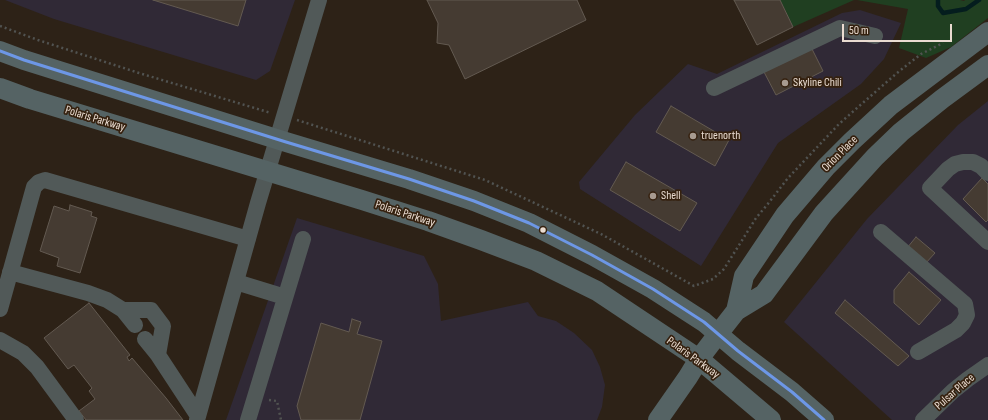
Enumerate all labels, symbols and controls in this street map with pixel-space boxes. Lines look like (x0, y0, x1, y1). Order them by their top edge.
scale bar (844, 16, 954, 42)
text: 50 m (849, 23, 869, 38)
place label: Skyline Chili (793, 76, 842, 90)
marker: Skyline Chili (780, 78, 790, 88)
street label: Polaris Parkway (63, 103, 127, 135)
place label: truenorth (701, 129, 740, 143)
marker: truenorth (688, 131, 698, 141)
street label: Orion Place (819, 133, 861, 175)
place label: Shell (661, 189, 681, 203)
marker: Shell (648, 191, 658, 201)
street label: Polaris Parkway (373, 198, 437, 230)
unlabelled marker (538, 225, 548, 235)
street label: Polaris Parkway (664, 334, 722, 382)
street label: Pulsar Place (932, 371, 978, 413)

